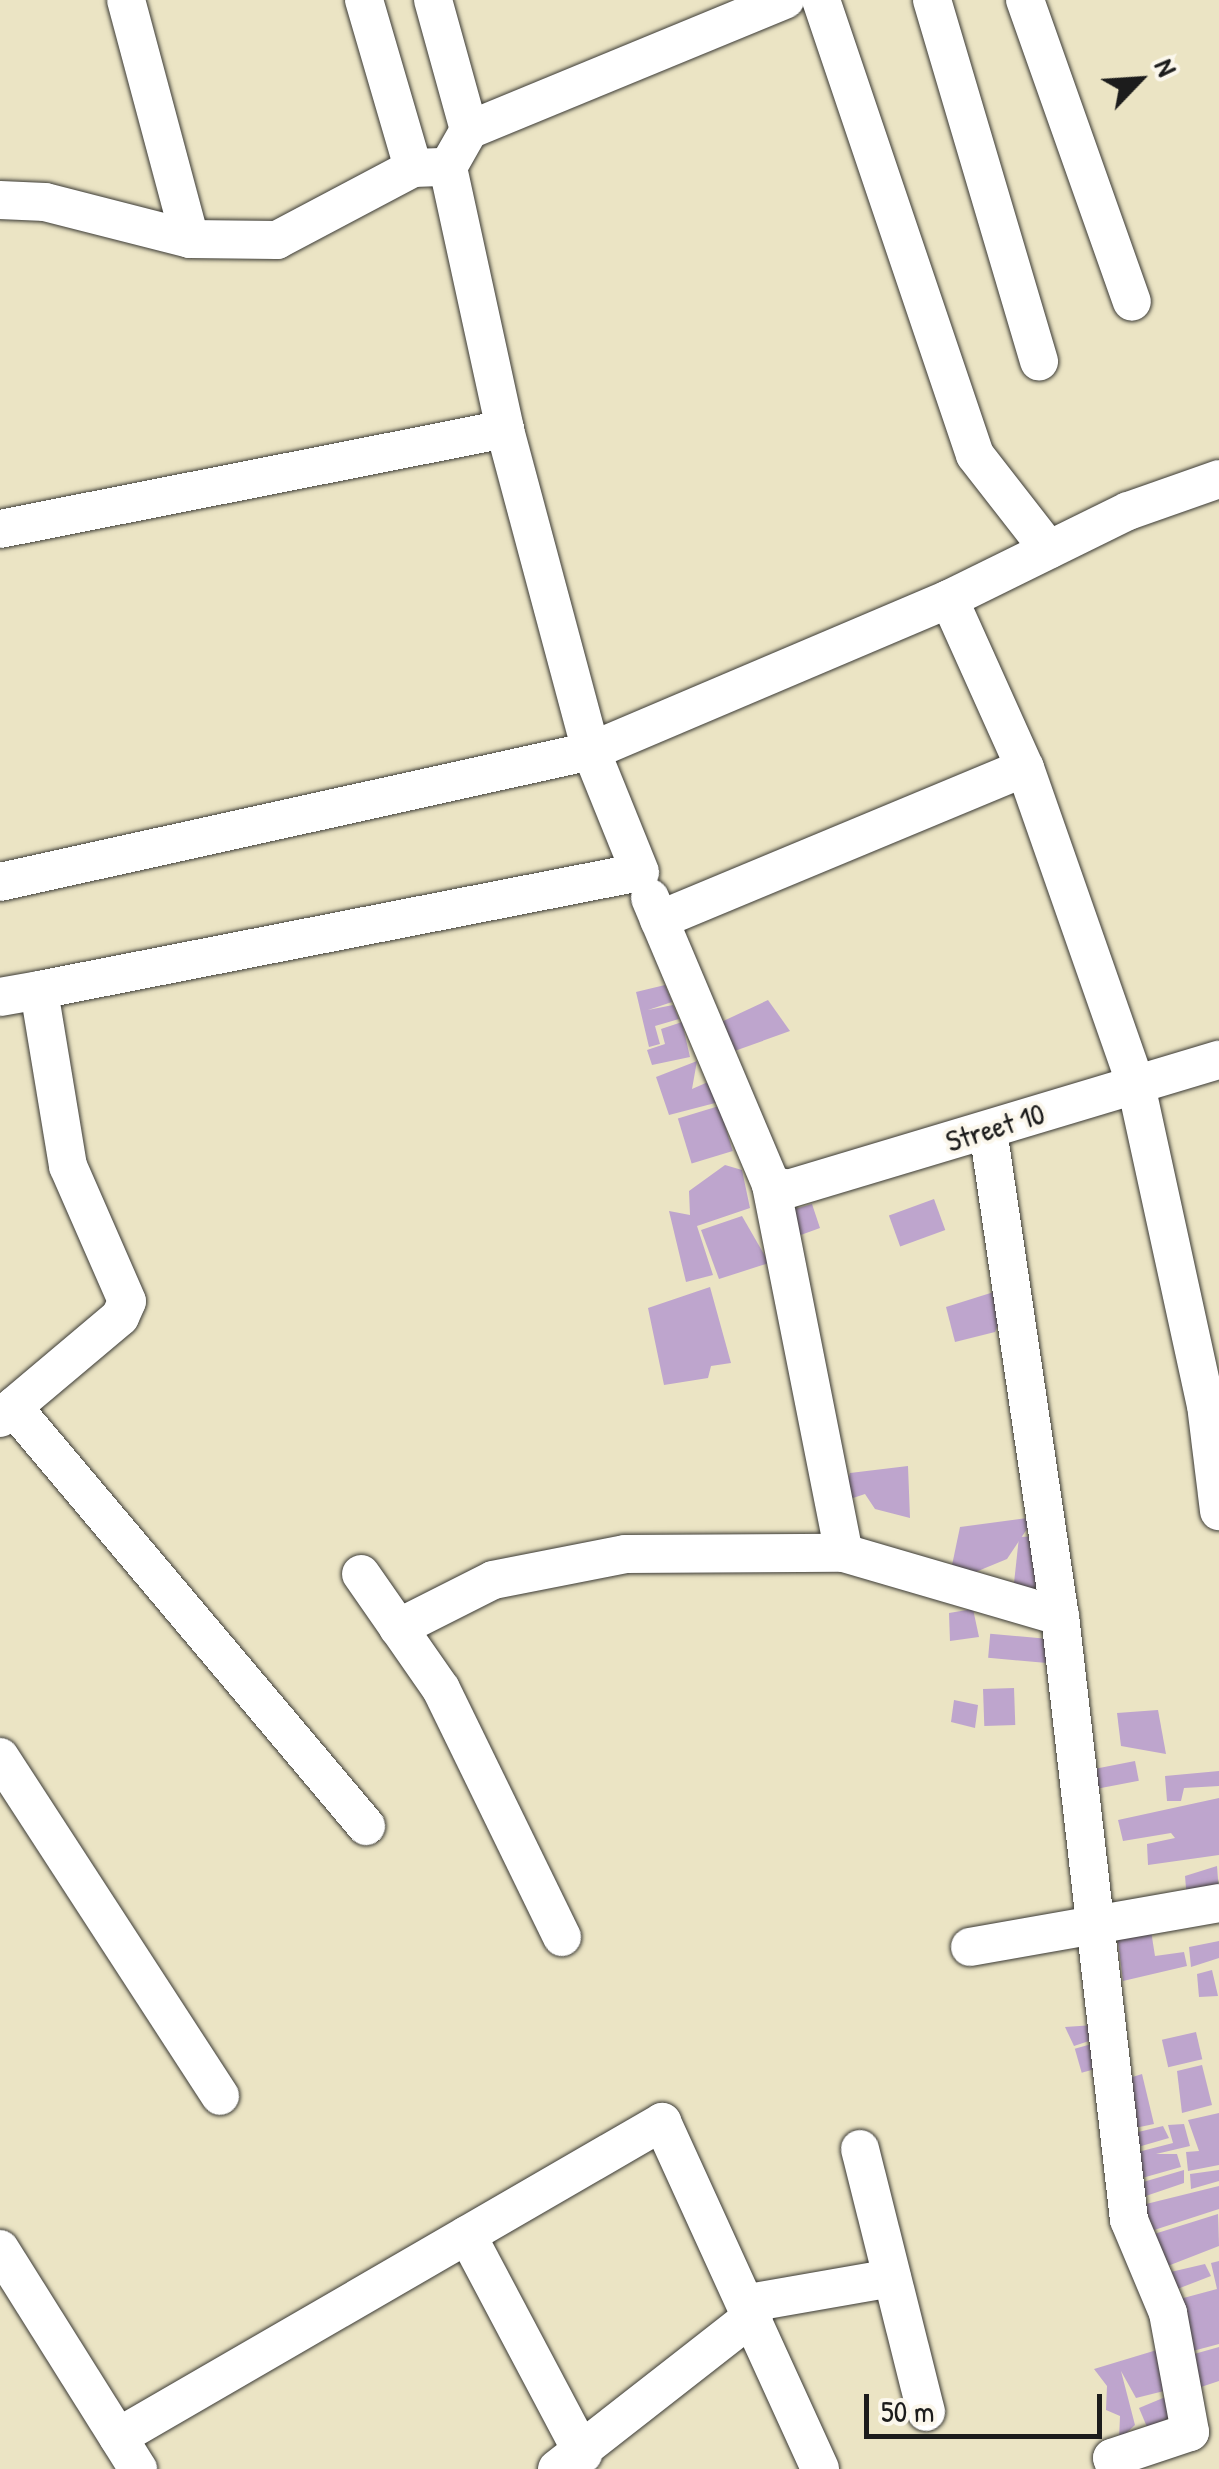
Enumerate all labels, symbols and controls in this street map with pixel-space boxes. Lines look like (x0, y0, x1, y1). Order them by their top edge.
north arrow (1089, 30, 1189, 130)
text: N (1146, 53, 1187, 82)
street label: Street 10 (941, 1095, 1049, 1159)
scale bar (869, 2374, 1106, 2436)
text: 50 m (881, 2391, 934, 2431)

